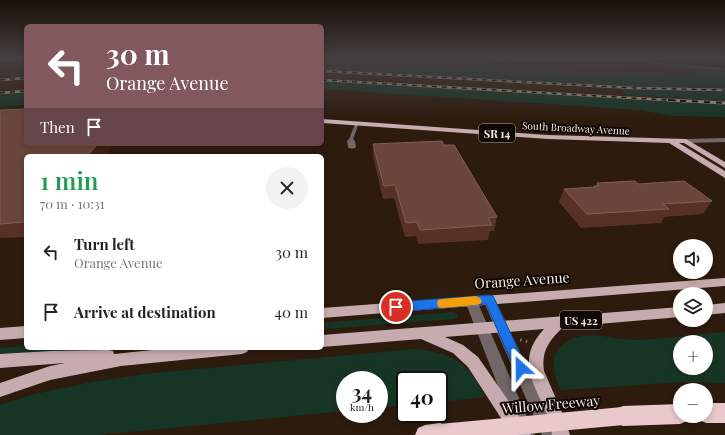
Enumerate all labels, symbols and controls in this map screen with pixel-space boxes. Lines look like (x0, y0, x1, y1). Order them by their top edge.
text: 30 m (106, 35, 170, 72)
icon: left (40, 40, 92, 92)
text: Orange Avenue (106, 71, 229, 95)
icon: arrive (83, 116, 105, 138)
text: Then (40, 117, 75, 137)
street label: South Broadway Avenue (522, 118, 630, 138)
road number: SR 14 (479, 124, 515, 142)
text: 1 min (40, 164, 98, 196)
button: close (266, 167, 308, 209)
text: 70 m · 10:31 (40, 195, 105, 212)
text: Turn left (74, 234, 135, 254)
map controls (673, 239, 713, 423)
button: sound (673, 239, 713, 279)
icon: left (40, 241, 62, 263)
text: 30 m (275, 242, 308, 262)
text: Orange Avenue (74, 254, 163, 271)
street label: Orange Avenue (474, 267, 570, 293)
button: layers (673, 287, 713, 327)
pin (379, 290, 413, 324)
icon: arrive (385, 296, 407, 318)
icon: arrive (40, 301, 62, 323)
text: Arrive at destination (74, 302, 216, 322)
text: 40 m (275, 302, 308, 322)
road number: US 422 (560, 311, 602, 329)
button: + (673, 335, 713, 375)
position arrow (500, 347, 542, 389)
speed limit sign: 40 (396, 371, 448, 423)
text: 34 (352, 378, 372, 405)
button: − (673, 383, 713, 423)
street label: Willow Freeway (500, 390, 601, 418)
text: km/h (350, 400, 374, 414)

